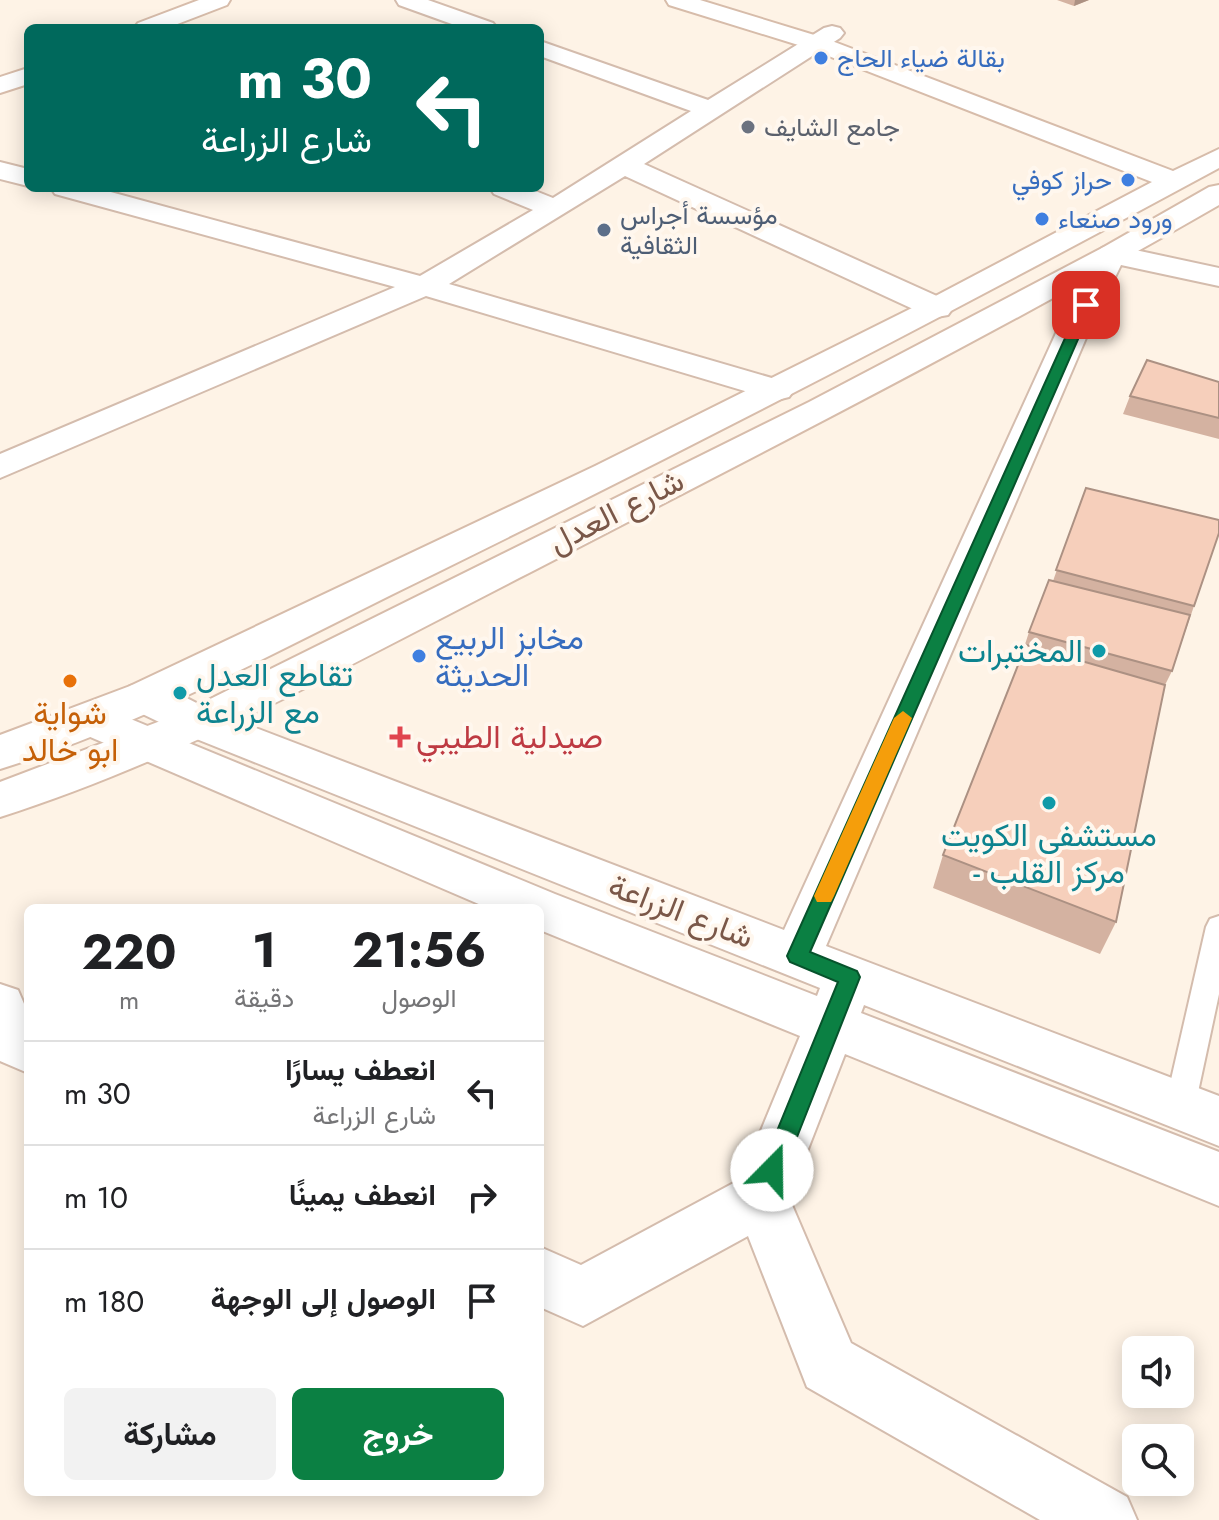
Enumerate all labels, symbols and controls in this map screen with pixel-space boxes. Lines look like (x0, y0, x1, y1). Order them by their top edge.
text: 30 m (237, 38, 372, 119)
place label: بقالة ضياء الحاج (837, 39, 1005, 77)
marker: بقالة ضياء الحاج (812, 49, 830, 67)
icon: left (400, 56, 504, 160)
place label: جامع الشايف (764, 108, 900, 146)
text: شارع الزراعة (201, 113, 372, 165)
marker: جامع الشايف (739, 118, 757, 136)
place label: حراز كوفي (1012, 161, 1112, 201)
marker: حراز كوفي (1119, 171, 1137, 189)
place label: مؤسسة أجراس الثقافية (620, 196, 778, 264)
place label: ورود صنعاء (1058, 200, 1173, 238)
marker: ورود صنعاء (1033, 210, 1051, 228)
marker: مؤسسة أجراس الثقافية (595, 221, 613, 239)
pin (1052, 271, 1120, 339)
icon: arrive (1064, 283, 1108, 327)
street label: شارع العدل (540, 457, 692, 565)
place label: مخابز الربيع الحديثة (435, 615, 584, 698)
place label: المختبرات (958, 628, 1083, 674)
marker: المختبرات (1090, 642, 1108, 660)
marker: مخابز الربيع الحديثة (410, 647, 428, 665)
place label: تقاطع العدل مع الزراعة (196, 652, 353, 735)
marker: شواية ابو خالد (61, 672, 79, 690)
marker: تقاطع العدل مع الزراعة (171, 684, 189, 702)
place label: شواية ابو خالد (22, 690, 118, 773)
place label: صيدلية الطيبي (416, 714, 603, 763)
marker: صيدلية الطيبي (391, 728, 409, 746)
marker: مستشفى الكويت - مركز القلب (1040, 794, 1058, 812)
place label: مستشفى الكويت - مركز القلب (941, 812, 1157, 895)
street label: شارع الزراعة (602, 862, 760, 960)
text: 1 (252, 916, 276, 985)
text: 21:56 (352, 916, 486, 985)
text: 220 (82, 918, 176, 987)
text: دقيقة (234, 979, 294, 1017)
text: الوصول (382, 979, 457, 1017)
text: m (119, 981, 139, 1019)
text: انعطف يسارًا (285, 1048, 436, 1091)
icon: left (460, 1071, 504, 1115)
text: 30 m (64, 1072, 131, 1115)
text: شارع الزراعة (313, 1096, 436, 1134)
position arrow (730, 1128, 814, 1212)
text: انعطف يمينًا (289, 1173, 436, 1216)
icon: right (460, 1175, 504, 1219)
text: 10 m (64, 1176, 128, 1219)
text: الوصول إلى الوجهة (211, 1277, 436, 1320)
icon: arrive (460, 1279, 504, 1323)
text: 180 m (64, 1280, 144, 1323)
map controls (1122, 1336, 1194, 1496)
button: sound (1122, 1336, 1194, 1408)
button: مشاركة (64, 1388, 276, 1480)
button: خروج (292, 1388, 504, 1480)
button: search (1122, 1424, 1194, 1496)

